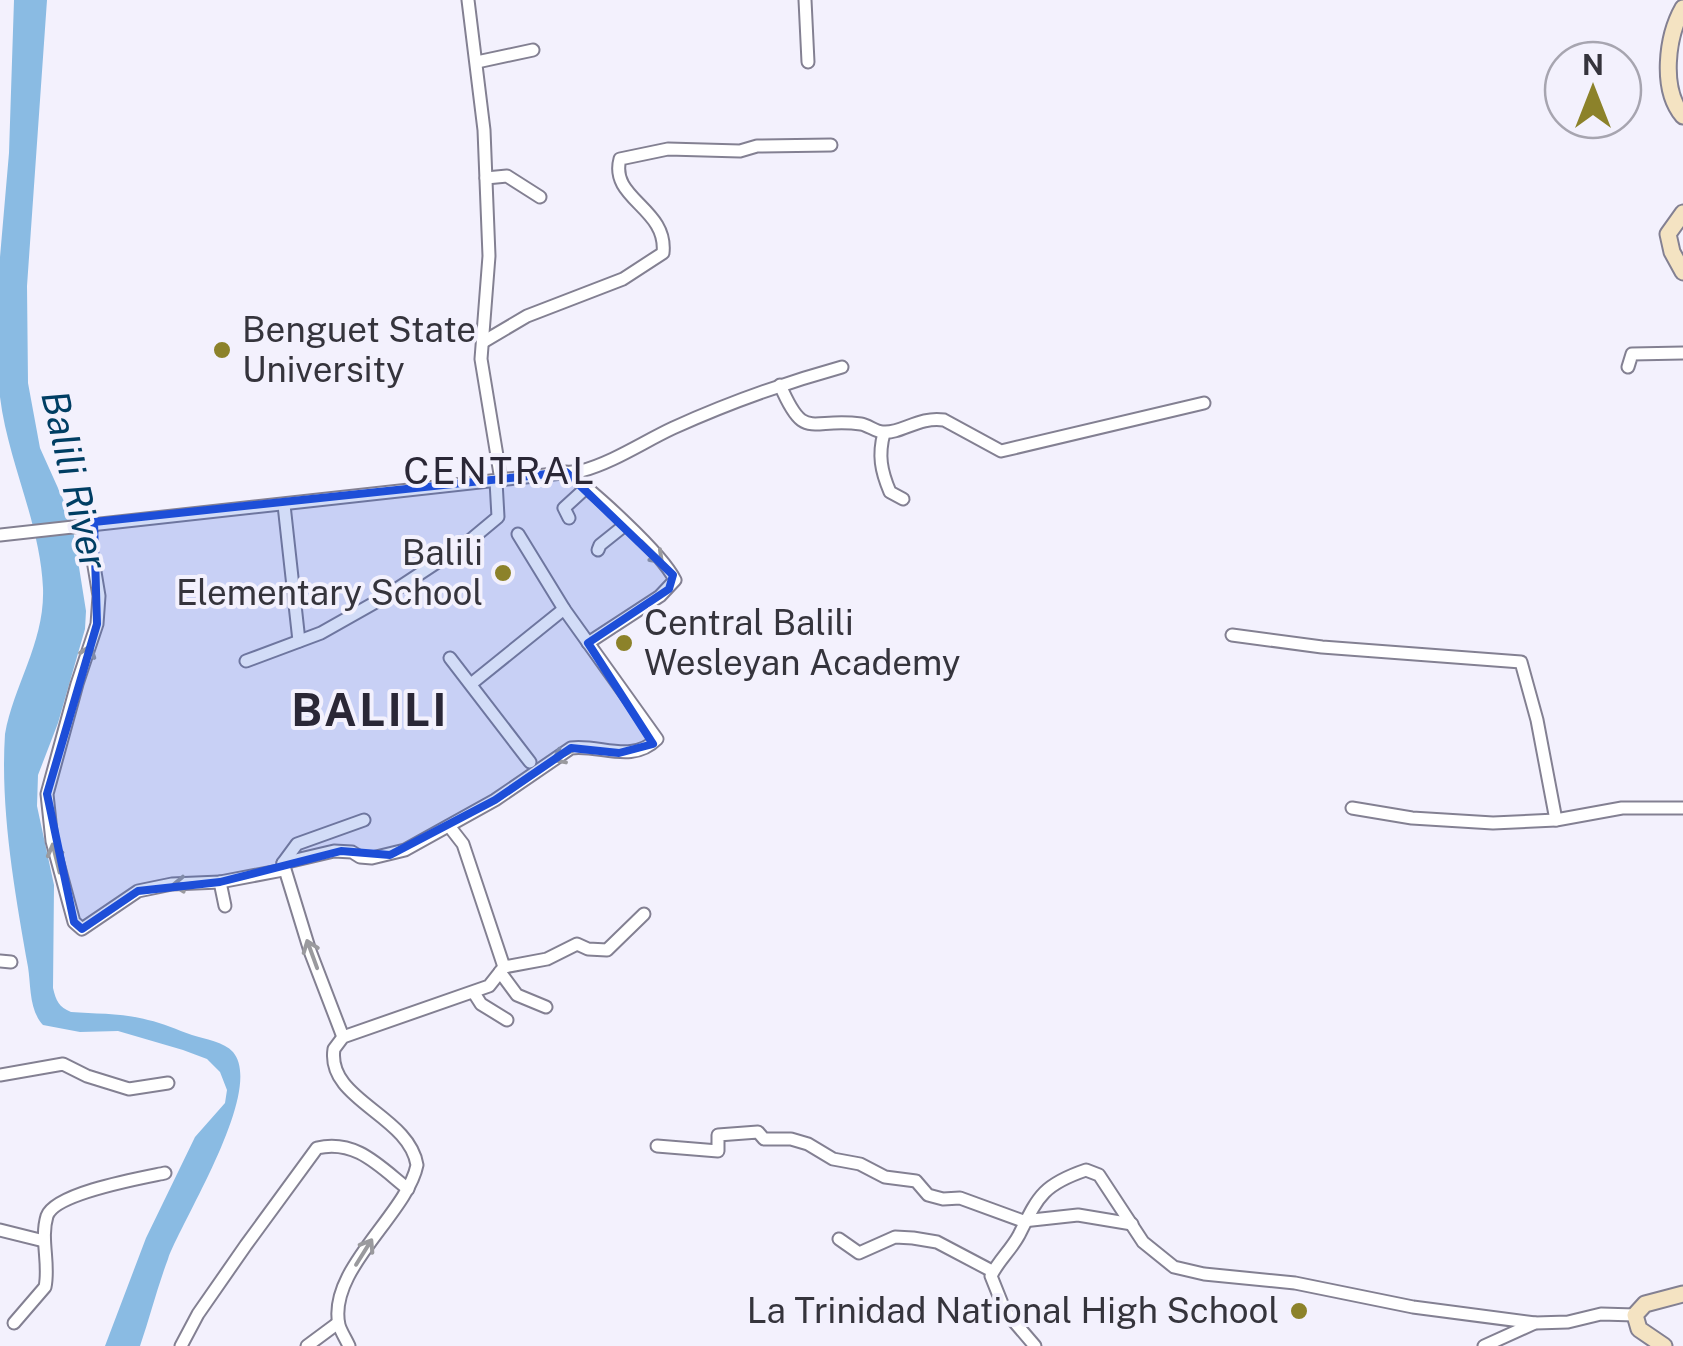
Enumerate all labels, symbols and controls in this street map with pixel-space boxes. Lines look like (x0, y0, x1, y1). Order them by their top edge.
north arrow (1543, 40, 1643, 140)
text: N (1582, 48, 1604, 81)
place label: Benguet State University (242, 309, 476, 390)
marker: Benguet State University (211, 339, 233, 361)
water label: Balili River (32, 386, 117, 574)
district label: CENTRAL (403, 448, 597, 493)
place label: Balili Elementary School (176, 532, 483, 613)
one-way arrow (639, 539, 664, 564)
marker: Balili Elementary School (492, 562, 514, 584)
place label: Central Balili Wesleyan Academy (644, 602, 961, 683)
marker: Central Balili Wesleyan Academy (613, 632, 635, 654)
one-way arrow (78, 643, 96, 675)
district label: BALILI (291, 683, 449, 736)
one-way arrow (552, 746, 582, 764)
one-way arrow (46, 843, 65, 874)
one-way arrow (171, 874, 203, 893)
one-way arrow (302, 940, 320, 971)
one-way arrow (354, 1238, 374, 1267)
place label: La Trinidad National High School (747, 1290, 1279, 1331)
marker: La Trinidad National High School (1288, 1300, 1310, 1322)

